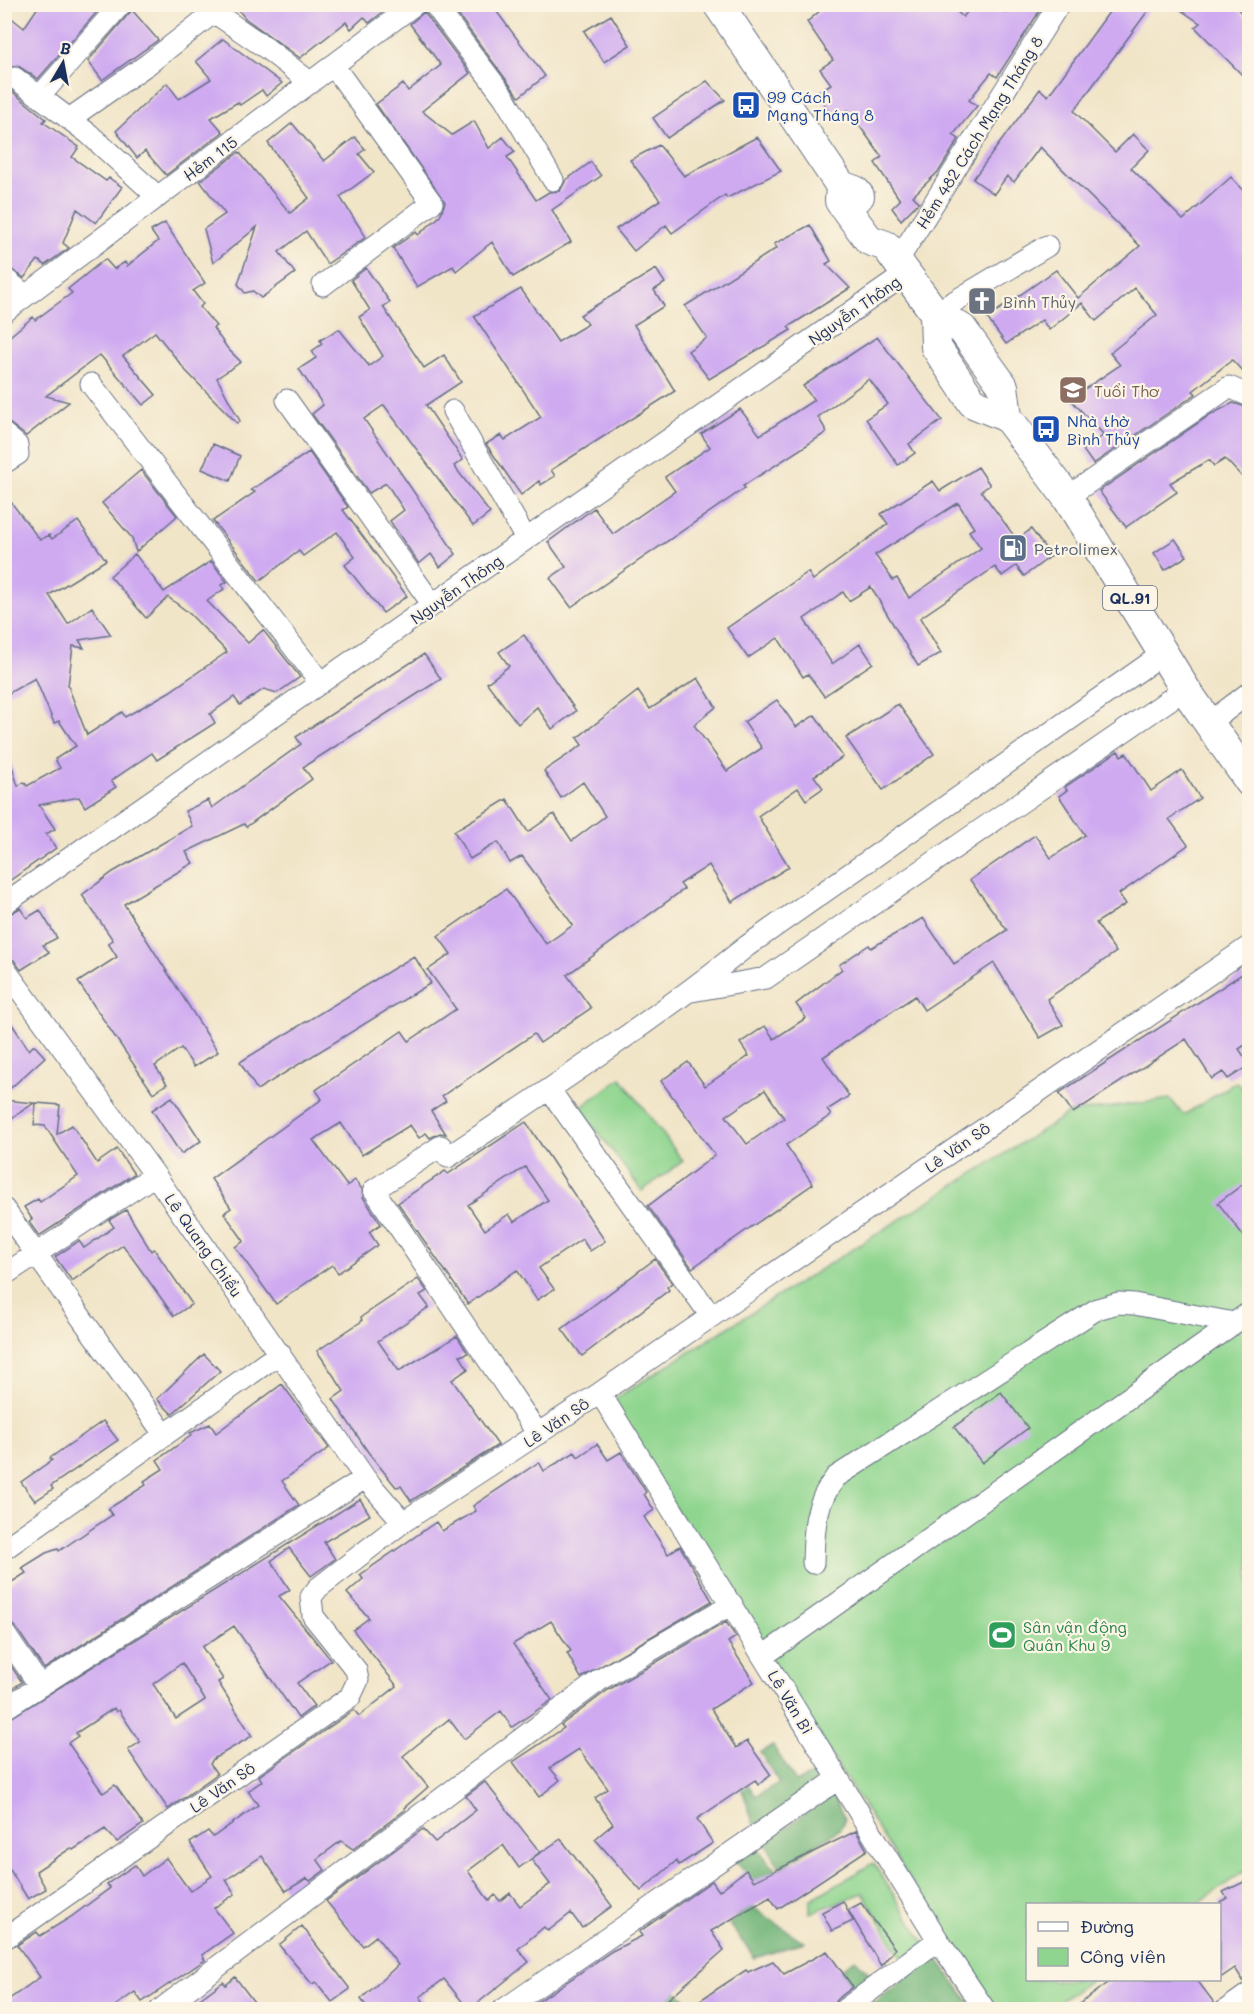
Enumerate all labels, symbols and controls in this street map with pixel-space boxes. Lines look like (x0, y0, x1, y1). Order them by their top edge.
street label: Hẻm 482 Cách Mạng Tháng 8 (911, 31, 1047, 233)
north arrow (33, 33, 93, 93)
text: B (59, 36, 73, 59)
place label: 99 Cách Mạng Tháng 8 (767, 86, 874, 125)
bus stop icon: 99 Cách Mạng Tháng 8 (730, 89, 762, 121)
street label: Hẻm 115 (179, 131, 241, 185)
street label: Nguyễn Thông (804, 271, 904, 349)
church icon: Bình Thủy (966, 285, 998, 317)
place label: Bình Thủy (1003, 291, 1076, 312)
school or university icon: Tuổi Thơ (1057, 374, 1089, 406)
place label: Tuổi Thơ (1094, 380, 1160, 401)
place label: Nhà thờ Bình Thủy (1067, 410, 1140, 449)
bus stop icon: Nhà thờ Bình Thủy (1030, 413, 1062, 445)
fuel station icon: Petrolimex (997, 532, 1029, 564)
place label: Petrolimex (1034, 538, 1118, 559)
street label: Nguyễn Thông (406, 550, 506, 628)
road number: QL.91 (1103, 586, 1157, 610)
street label: Lê Văn Sô (920, 1117, 994, 1177)
street label: Lê Quang Chiểu (160, 1189, 248, 1301)
street label: Lê Văn Sô (519, 1392, 593, 1452)
place label: Sân vận động Quân Khu 9 (1023, 1616, 1127, 1655)
sports icon: Sân vận động Quân Khu 9 (986, 1619, 1018, 1651)
street label: Lê Văn Bì (764, 1666, 818, 1738)
street label: Lê Văn Sô (185, 1757, 259, 1817)
legend (1026, 1903, 1221, 1981)
text: Đường (1080, 1914, 1134, 1938)
text: Công viên (1080, 1944, 1166, 1968)

